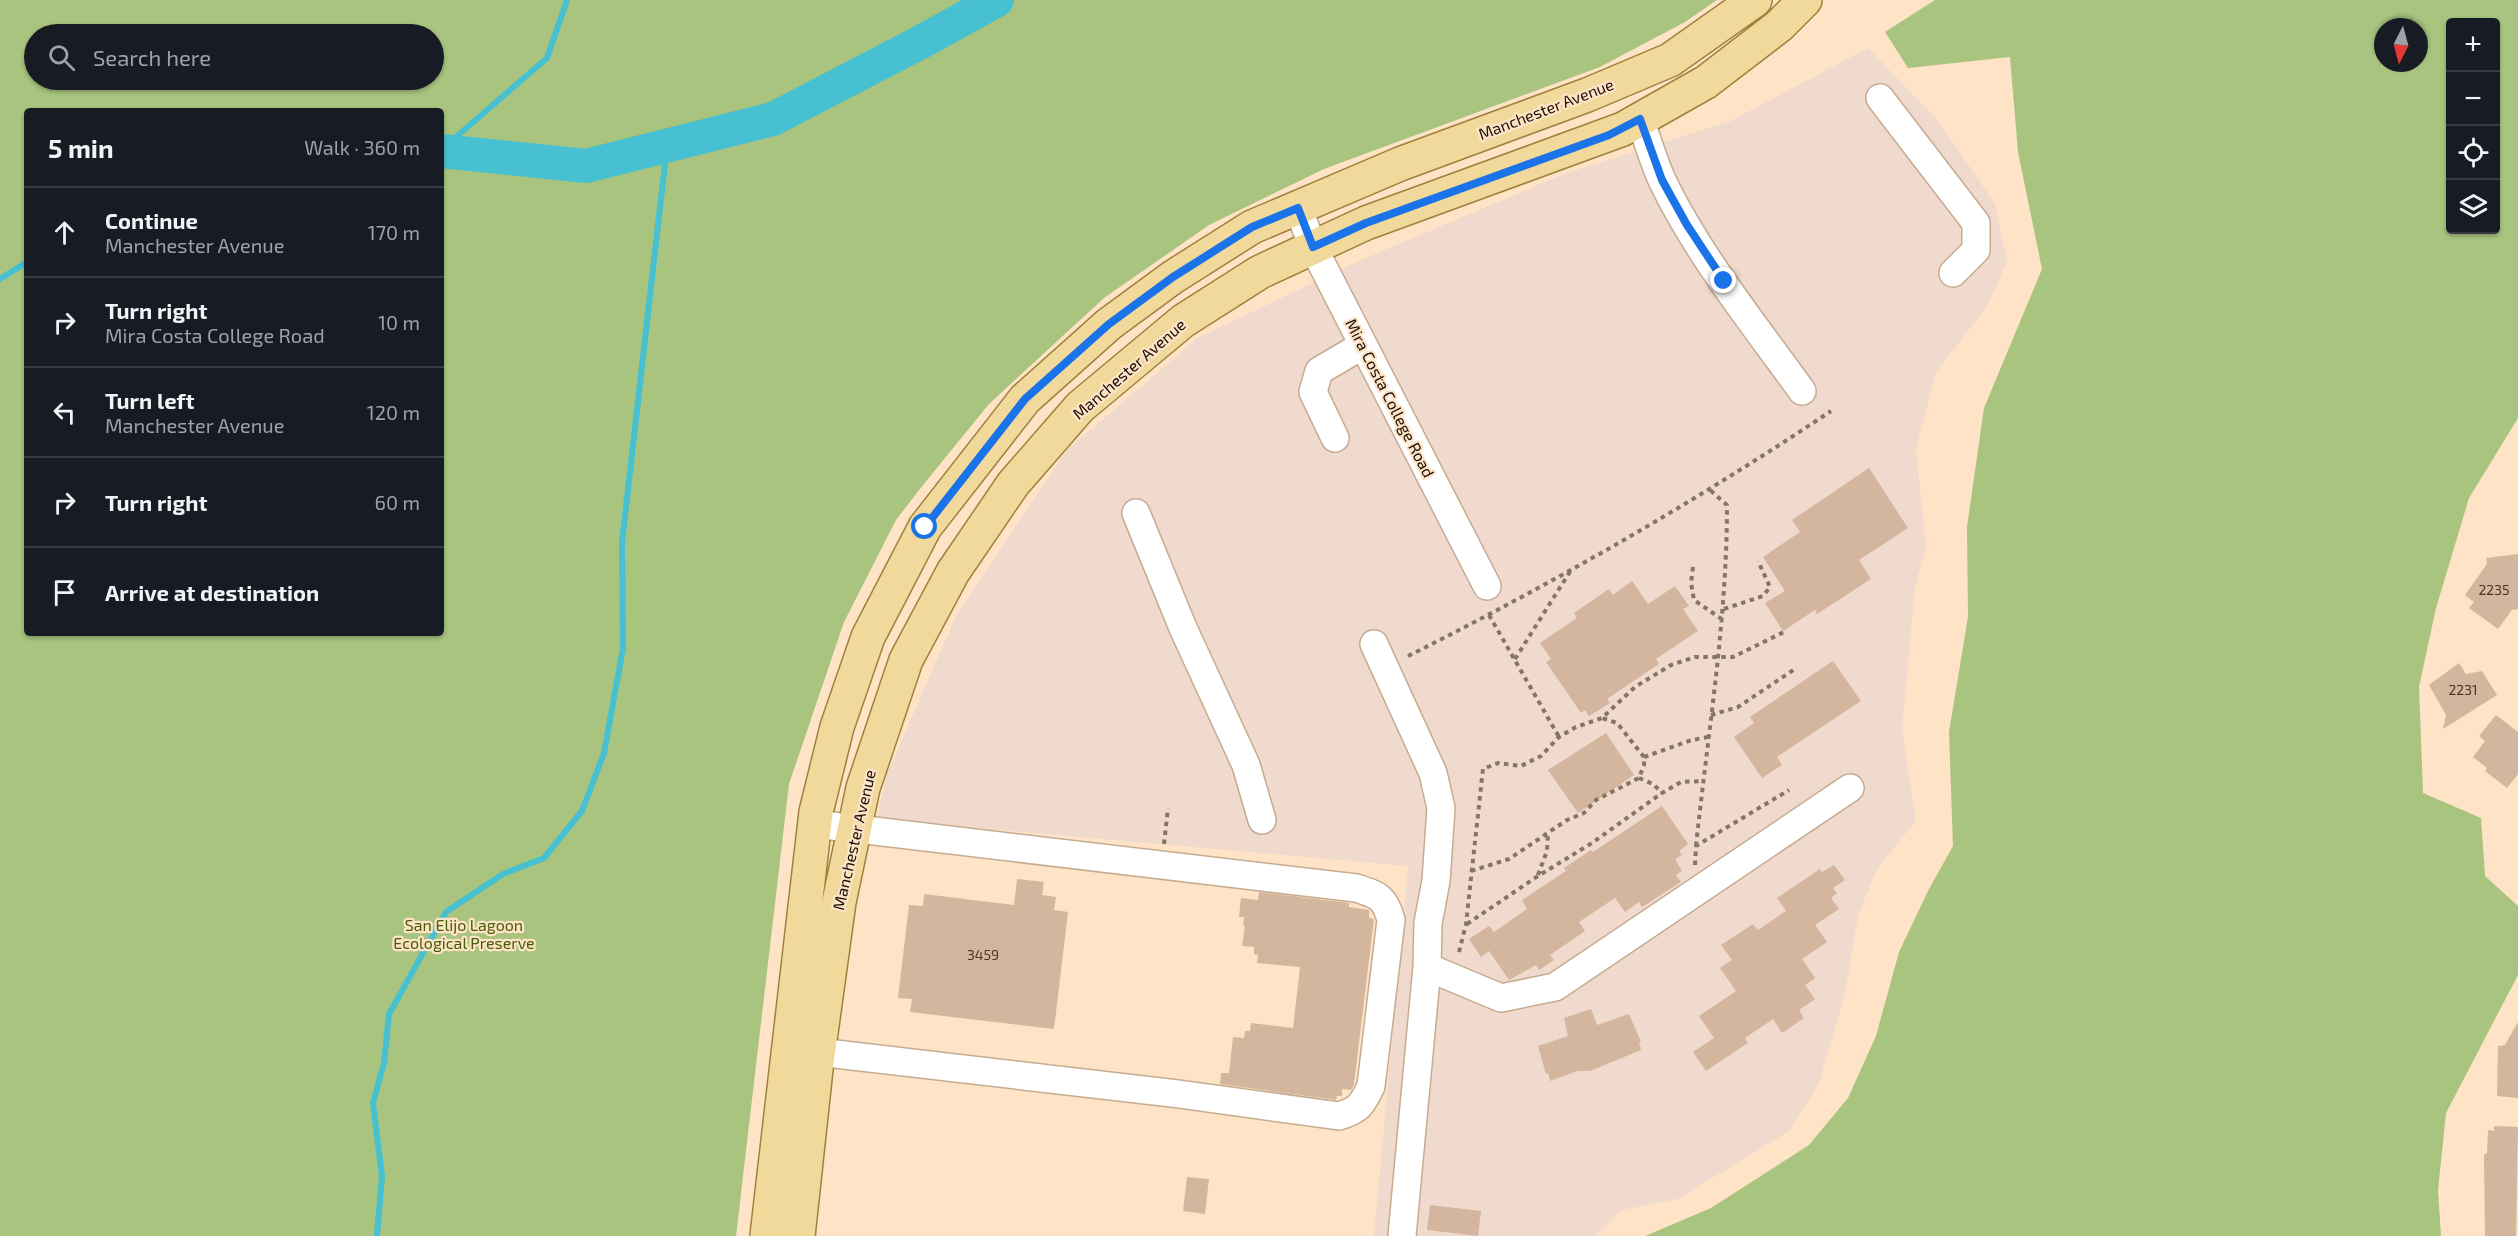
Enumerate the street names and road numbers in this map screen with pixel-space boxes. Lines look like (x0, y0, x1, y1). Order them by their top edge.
street label: Manchester Avenue (1475, 74, 1616, 143)
street label: Manchester Avenue (1068, 314, 1189, 423)
street label: Mira Costa College Road (1342, 315, 1439, 480)
street label: Manchester Avenue (828, 768, 879, 912)

